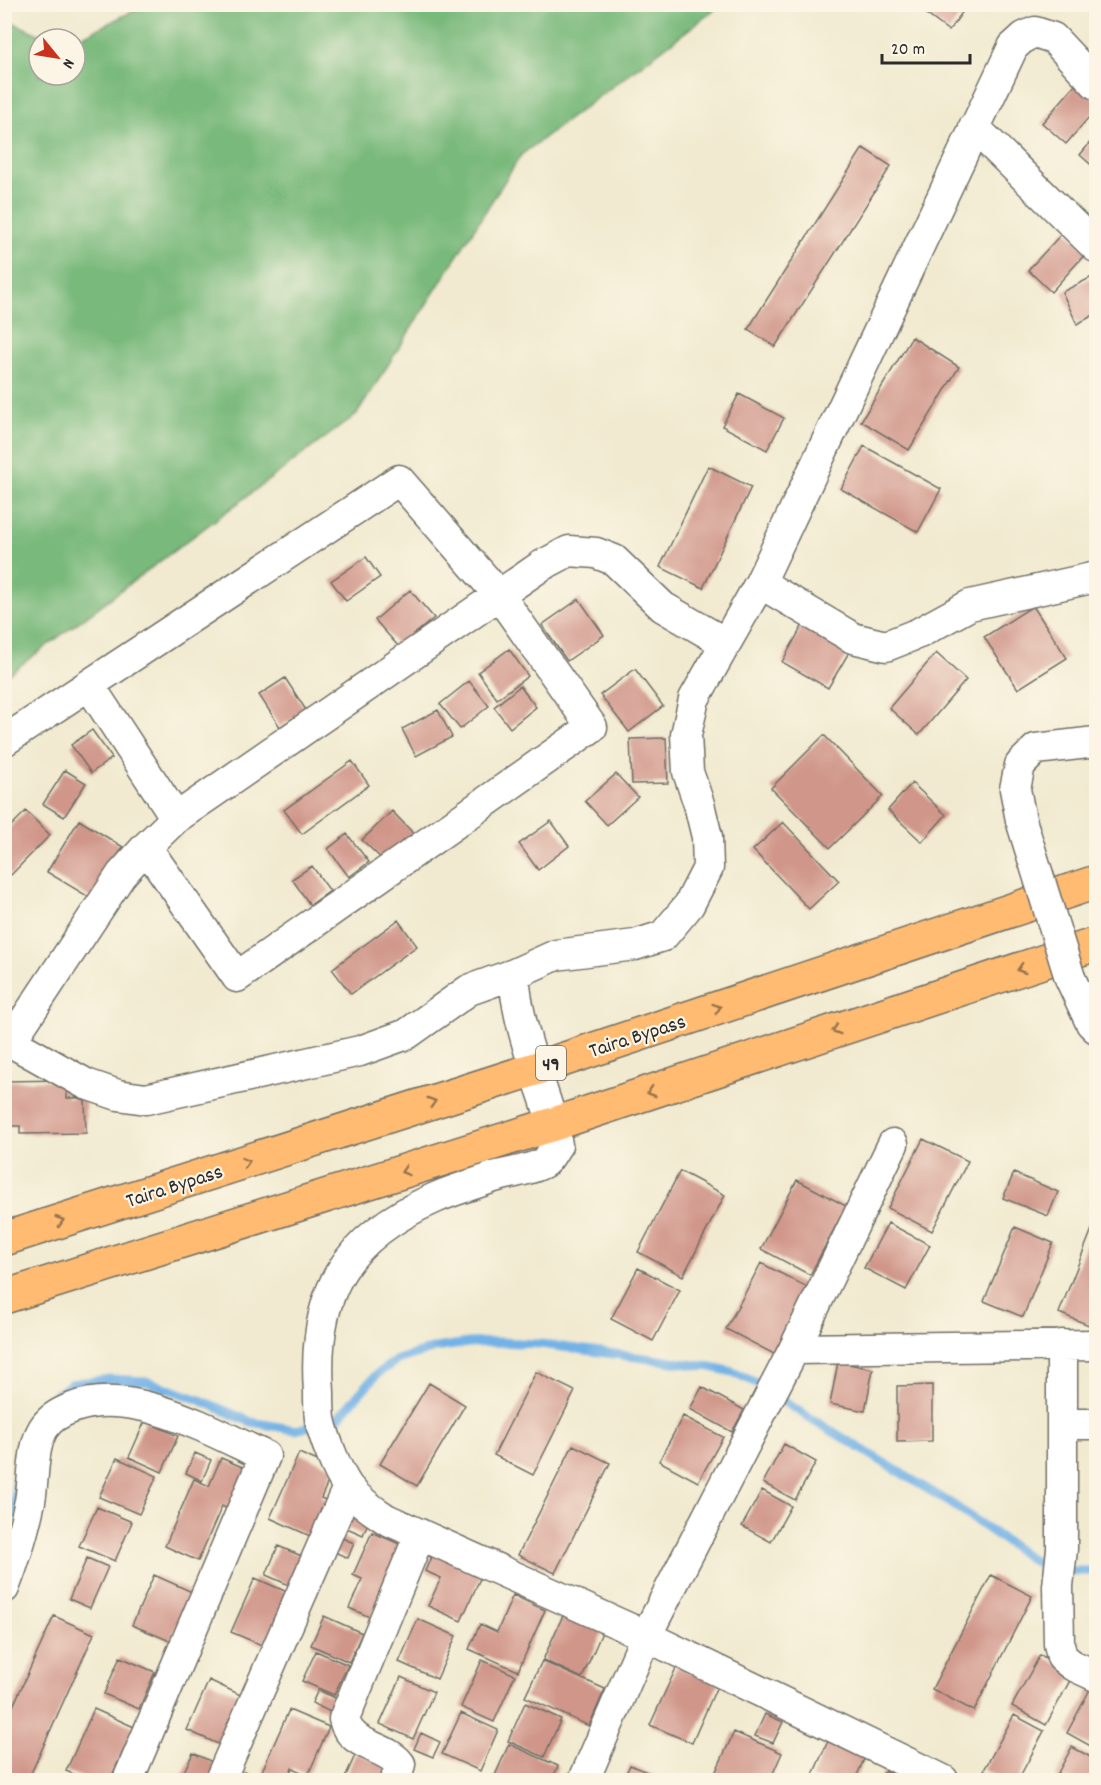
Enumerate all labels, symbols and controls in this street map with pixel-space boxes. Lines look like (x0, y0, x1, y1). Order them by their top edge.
north arrow (27, 27, 87, 87)
scale bar (882, 27, 970, 65)
text: 20 m (891, 38, 925, 63)
text: N (56, 54, 80, 73)
one-way arrow (1016, 962, 1027, 975)
one-way arrow (711, 1003, 722, 1016)
street label: Taira Bypass (586, 1008, 690, 1068)
one-way arrow (831, 1023, 842, 1036)
road number: 49 (536, 1046, 566, 1080)
one-way arrow (646, 1084, 657, 1097)
one-way arrow (426, 1097, 437, 1109)
one-way arrow (240, 1156, 251, 1169)
street label: Taira Bypass (123, 1158, 227, 1218)
one-way arrow (400, 1163, 411, 1176)
one-way arrow (54, 1216, 65, 1228)

